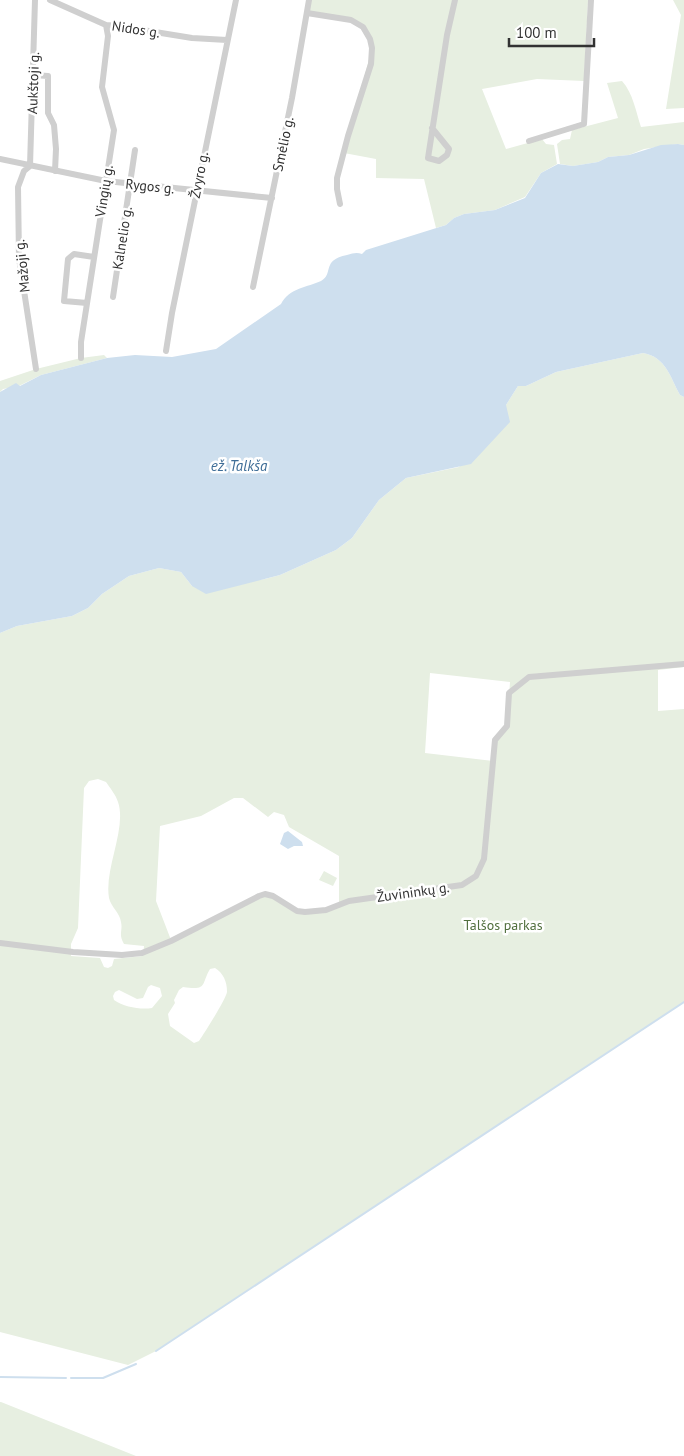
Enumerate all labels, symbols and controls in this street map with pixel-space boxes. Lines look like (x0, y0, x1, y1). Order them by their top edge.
scale bar (509, 15, 594, 47)
street label: Nidos g. (111, 16, 161, 42)
text: 100 m (516, 23, 557, 42)
street label: Aukštoji g. (23, 52, 43, 114)
street label: Smėlio g. (268, 115, 298, 173)
street label: Žvyro g. (186, 150, 212, 200)
street label: Vingių g. (91, 164, 117, 219)
street label: Rygos g. (124, 174, 176, 198)
street label: Kalnelio g. (108, 205, 136, 271)
street label: Mažoji g. (10, 239, 34, 293)
water label: ež. Talkša (211, 456, 268, 475)
street label: Žuvininkų g. (376, 878, 450, 906)
park label: Talšos parkas (463, 916, 543, 934)

